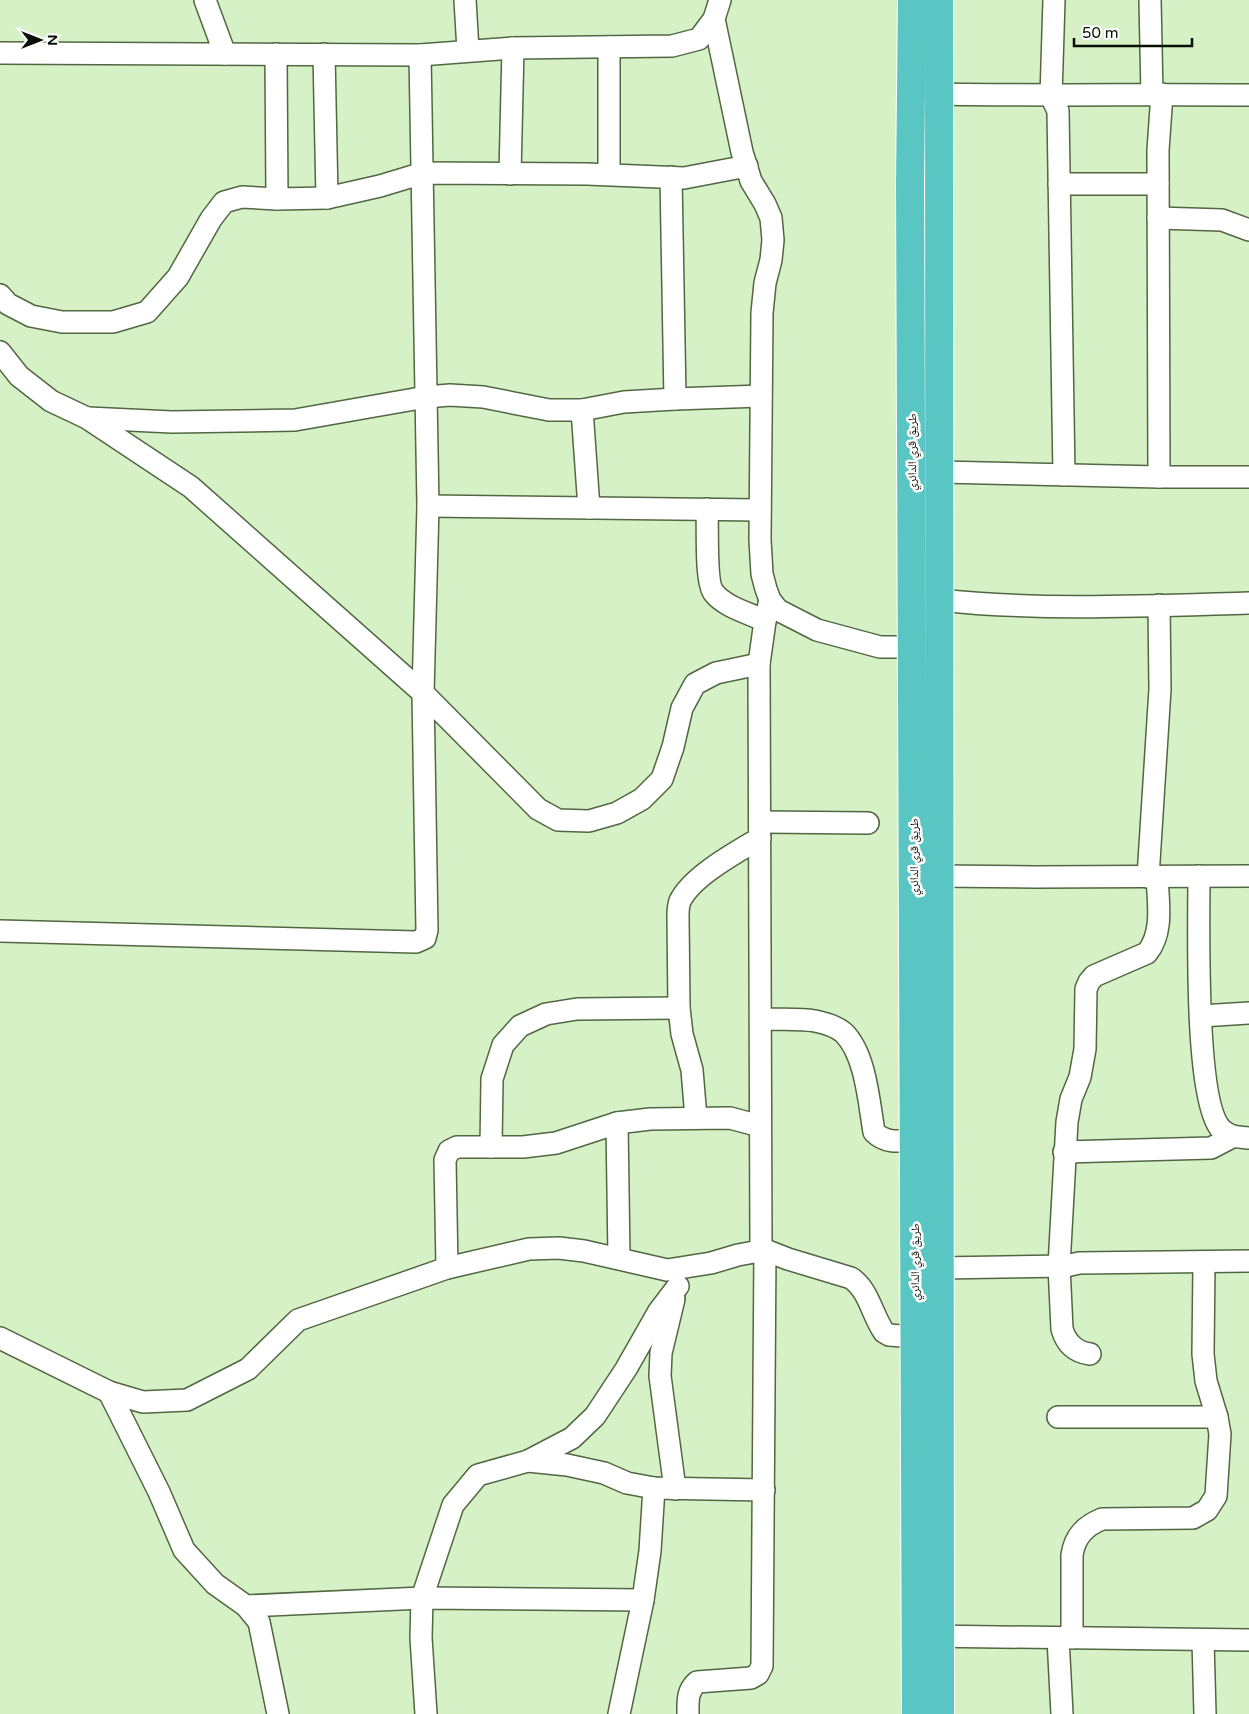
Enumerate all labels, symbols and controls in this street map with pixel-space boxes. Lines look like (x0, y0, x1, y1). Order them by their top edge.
north arrow (15, 15, 65, 65)
scale bar (1074, 15, 1192, 47)
text: 50 m (1082, 24, 1119, 42)
text: N (44, 34, 61, 46)
street label: طريق قري الدائري (905, 413, 922, 491)
street label: طريق قري الدائري (907, 818, 924, 896)
street label: طريق قري الدائري (908, 1223, 925, 1301)

